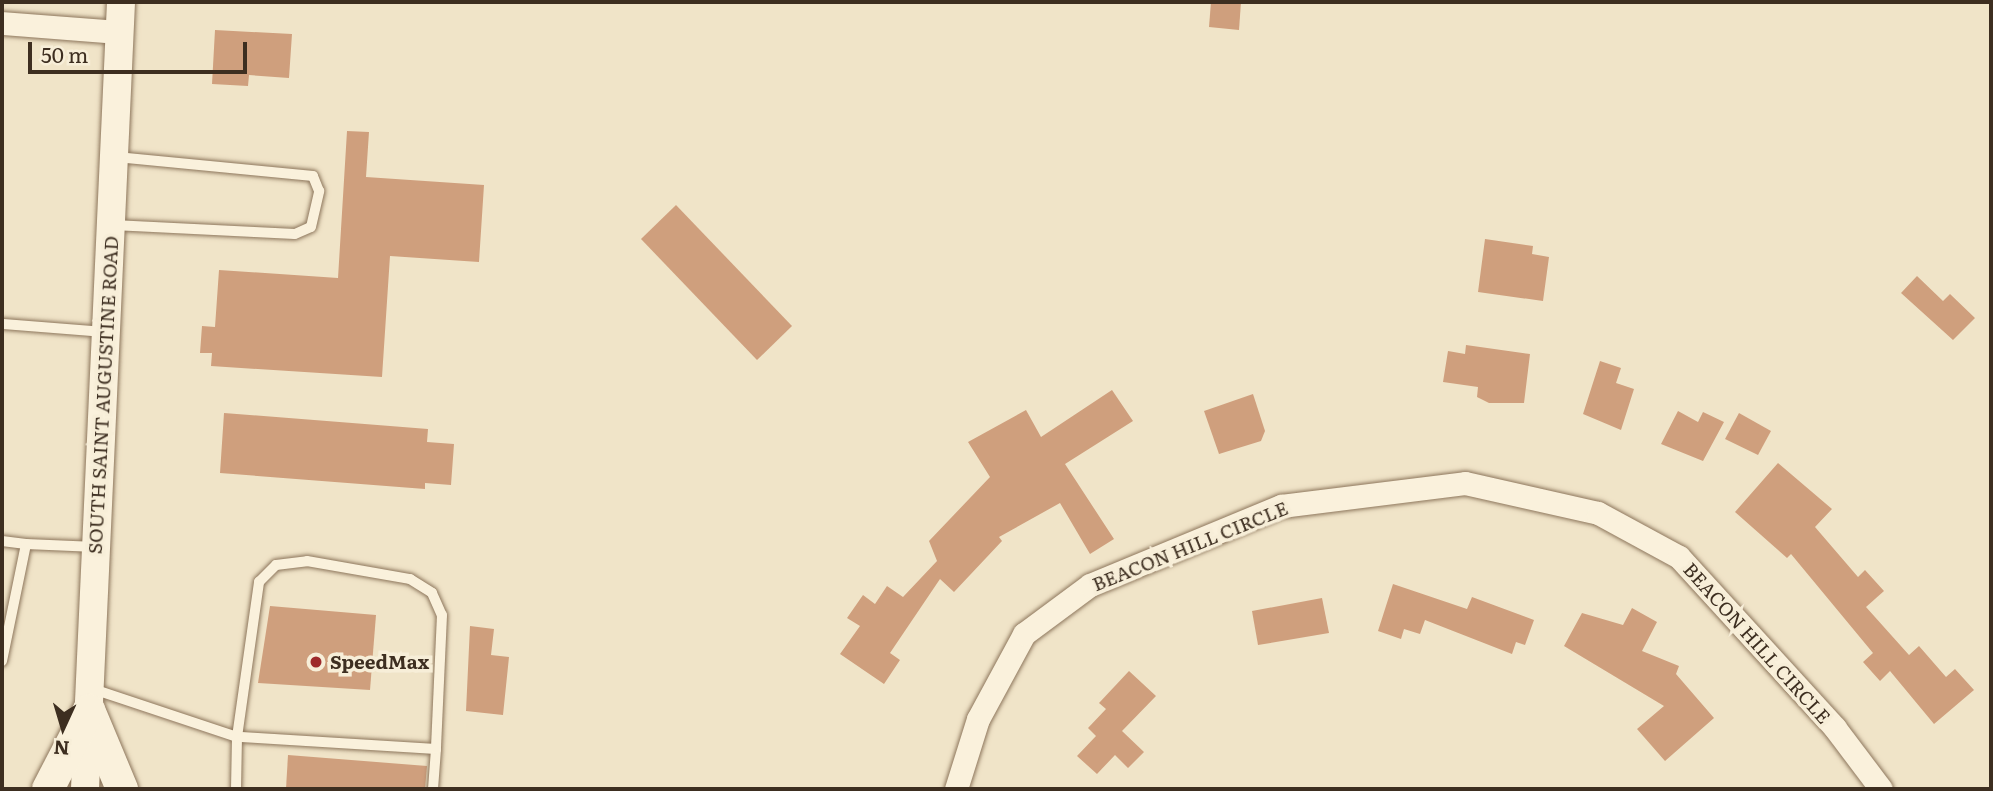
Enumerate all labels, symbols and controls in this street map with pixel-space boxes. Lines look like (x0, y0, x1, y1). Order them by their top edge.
scale bar (32, 28, 250, 72)
text: 50 m (41, 38, 88, 69)
street label: SOUTH SAINT AUGUSTINE ROAD (83, 235, 123, 555)
street label: BEACON HILL CIRCLE (1089, 496, 1291, 596)
street label: BEACON HILL CIRCLE (1679, 558, 1835, 728)
place label: SpeedMax (330, 651, 429, 673)
marker: SpeedMax (308, 654, 324, 670)
north arrow (28, 693, 98, 763)
text: N (53, 734, 70, 763)

